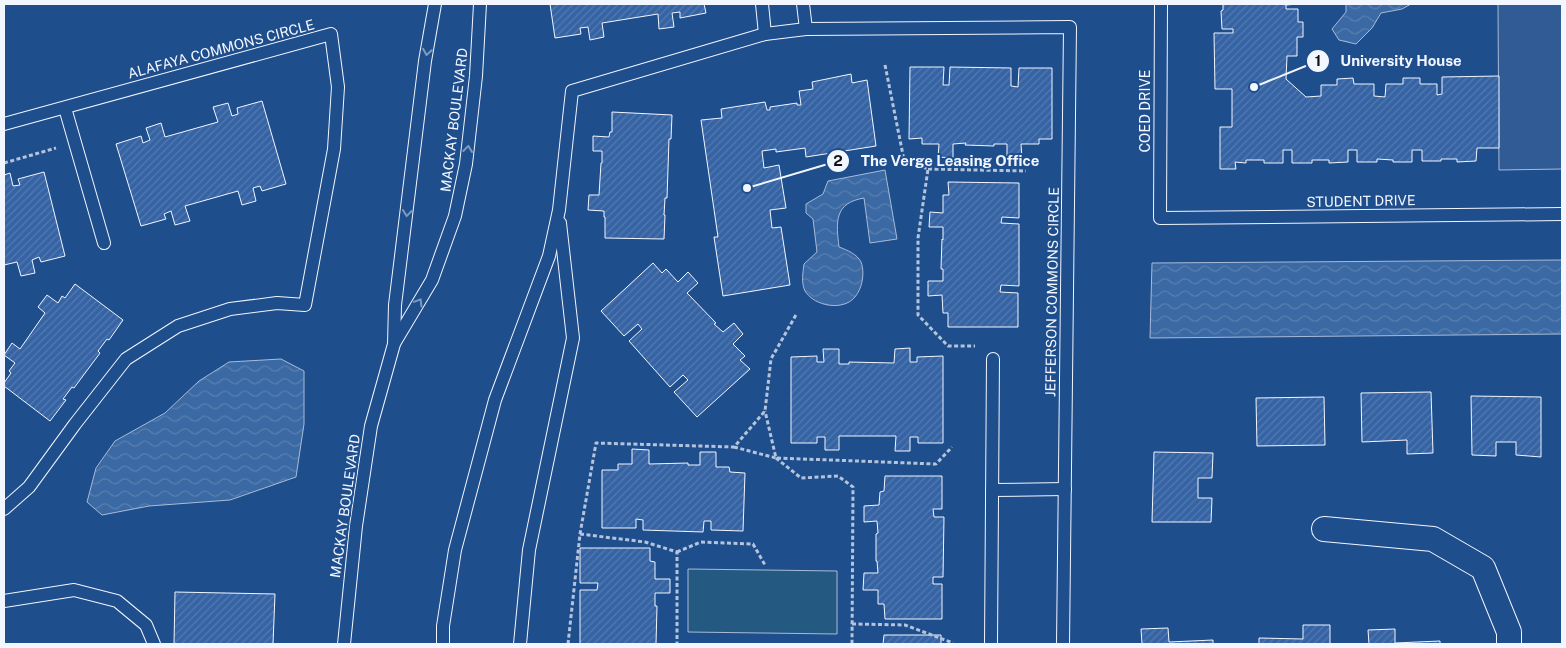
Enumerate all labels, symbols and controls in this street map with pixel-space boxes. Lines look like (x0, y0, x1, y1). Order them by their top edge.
street label: ALAFAYA COMMONS CIRCLE (126, 16, 316, 82)
callout: University House (1306, 46, 1472, 76)
street label: MACKAY BOULEVARD (437, 47, 471, 193)
one-way arrow (422, 48, 433, 56)
text: 1 (1315, 52, 1321, 69)
text: University House (1340, 52, 1462, 69)
street label: COED DRIVE (1137, 69, 1153, 153)
one-way arrow (462, 145, 473, 153)
callout: The Verge Leasing Office (825, 146, 1049, 176)
text: 2 (833, 152, 843, 169)
text: The Verge Leasing Office (861, 152, 1039, 169)
street label: JEFFERSON COMMONS CIRCLE (1042, 187, 1062, 397)
street label: STUDENT DRIVE (1306, 192, 1416, 210)
one-way arrow (402, 209, 413, 217)
one-way arrow (412, 299, 422, 308)
street label: MACKAY BOULEVARD (327, 433, 363, 579)

